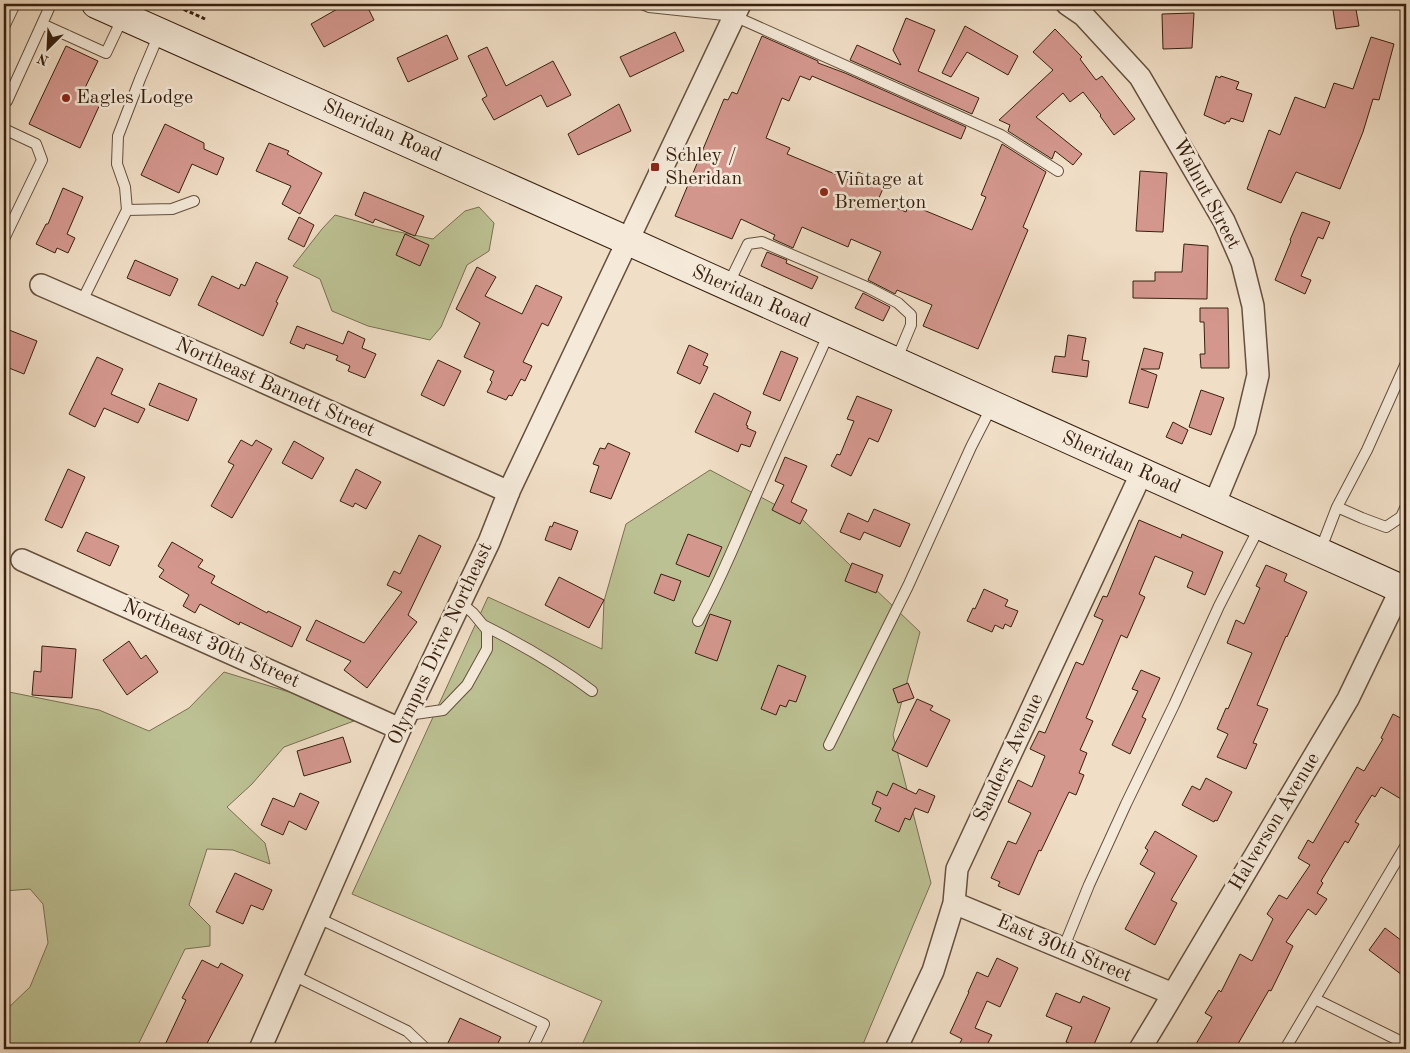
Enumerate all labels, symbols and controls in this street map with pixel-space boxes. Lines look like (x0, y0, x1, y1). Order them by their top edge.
north arrow (22, 22, 72, 72)
text: N (35, 50, 51, 68)
place label: Eagles Lodge (76, 88, 193, 108)
marker: Eagles Lodge (60, 92, 72, 104)
street label: Sheridan Road (320, 96, 444, 166)
street label: Walnut Street (1169, 135, 1243, 253)
place label: Schley / Sheridan (665, 146, 742, 189)
marker: Schley / Sheridan (649, 161, 661, 173)
place label: Vintage at Bremerton (834, 170, 926, 213)
marker: Vintage at Bremerton (818, 186, 830, 198)
street label: Sheridan Road (689, 262, 813, 332)
street label: Northeast Barnett Street (172, 335, 378, 441)
street label: Sheridan Road (1059, 428, 1183, 498)
street label: Olympus Drive Northeast (385, 540, 497, 748)
street label: Northeast 30th Street (119, 596, 303, 692)
street label: Sanders Avenue (971, 691, 1047, 825)
street label: Halverson Avenue (1226, 750, 1324, 894)
street label: East 30th Street (994, 912, 1134, 986)

